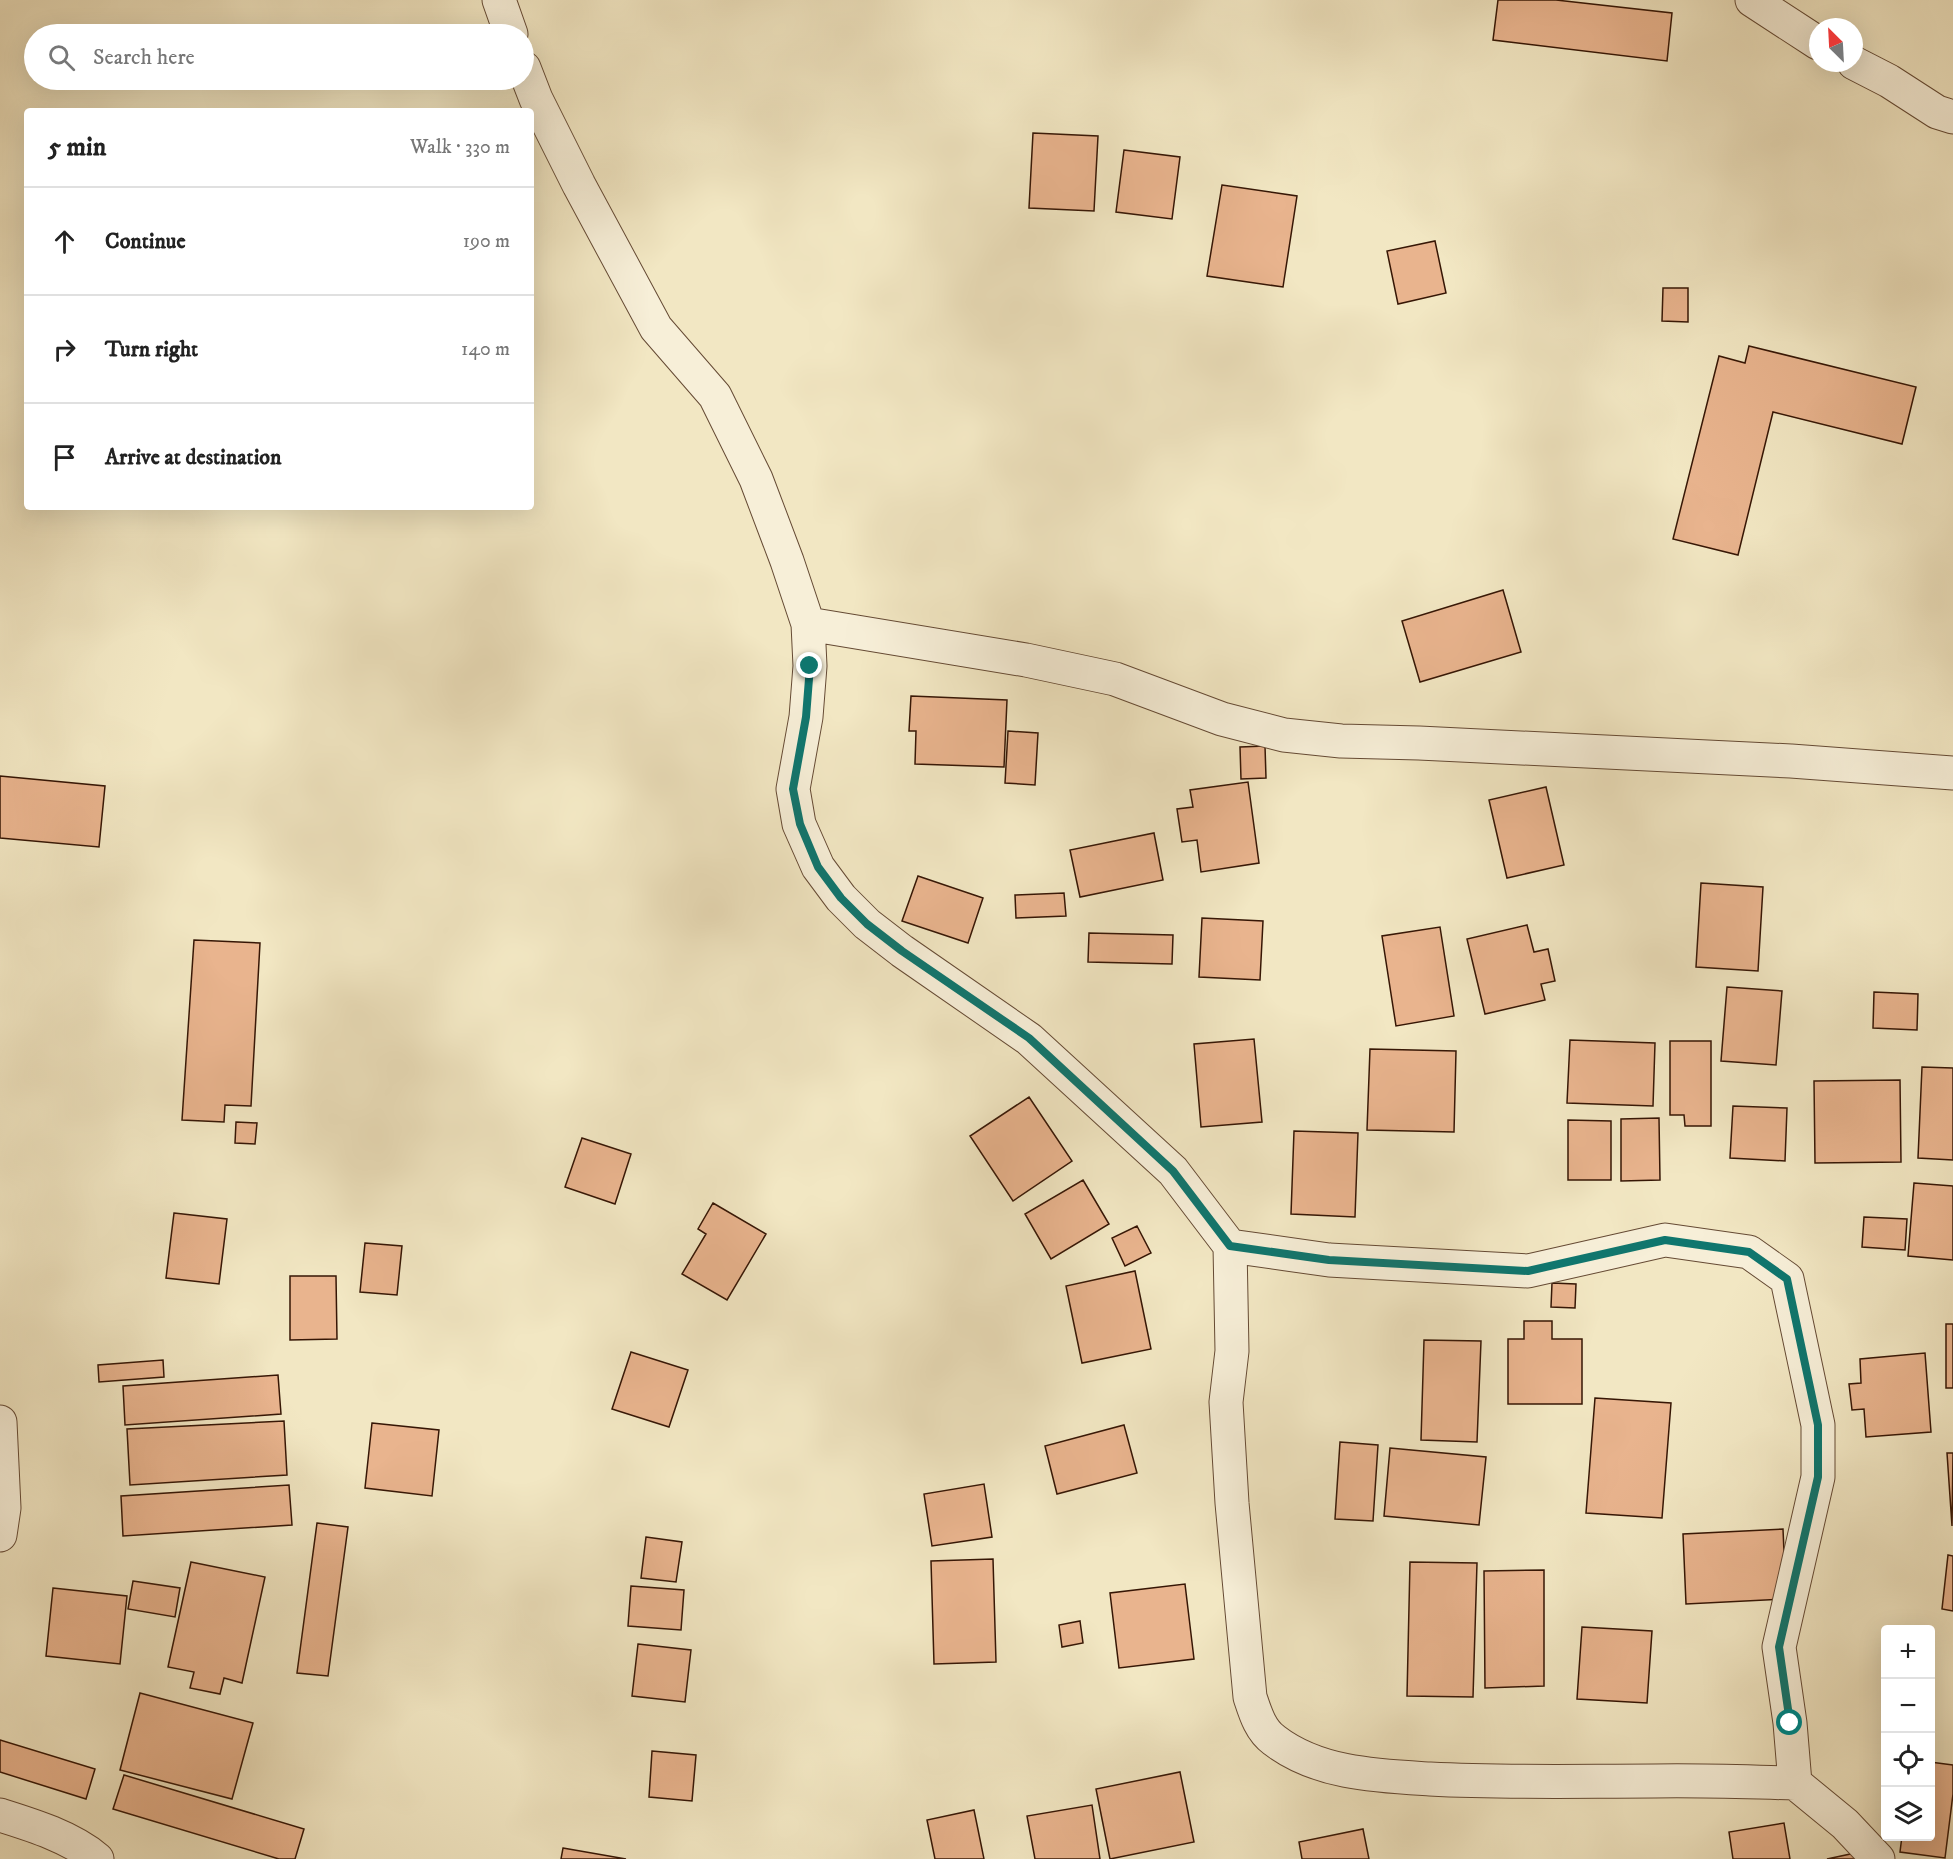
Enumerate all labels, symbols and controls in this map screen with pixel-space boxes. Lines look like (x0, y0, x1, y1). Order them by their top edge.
north arrow (1809, 18, 1863, 72)
search box (24, 24, 534, 90)
icon: search (45, 41, 78, 74)
text: Search here (93, 44, 195, 71)
text: 5 min (48, 131, 106, 164)
text: Walk · 330 m (410, 135, 510, 160)
icon: ahead (48, 225, 81, 258)
text: Continue (105, 228, 186, 255)
text: 190 m (463, 229, 510, 254)
icon: right (48, 333, 81, 366)
text: Turn right (105, 336, 198, 363)
text: 140 m (461, 337, 510, 362)
icon: arrive (48, 441, 81, 474)
text: Arrive at destination (105, 444, 282, 471)
route end (796, 652, 822, 678)
map controls (1881, 1625, 1935, 1841)
button: + (1881, 1625, 1935, 1679)
button: − (1881, 1679, 1935, 1733)
route start (1776, 1709, 1802, 1735)
button: locate (1881, 1733, 1935, 1787)
button: layers (1881, 1787, 1935, 1841)

